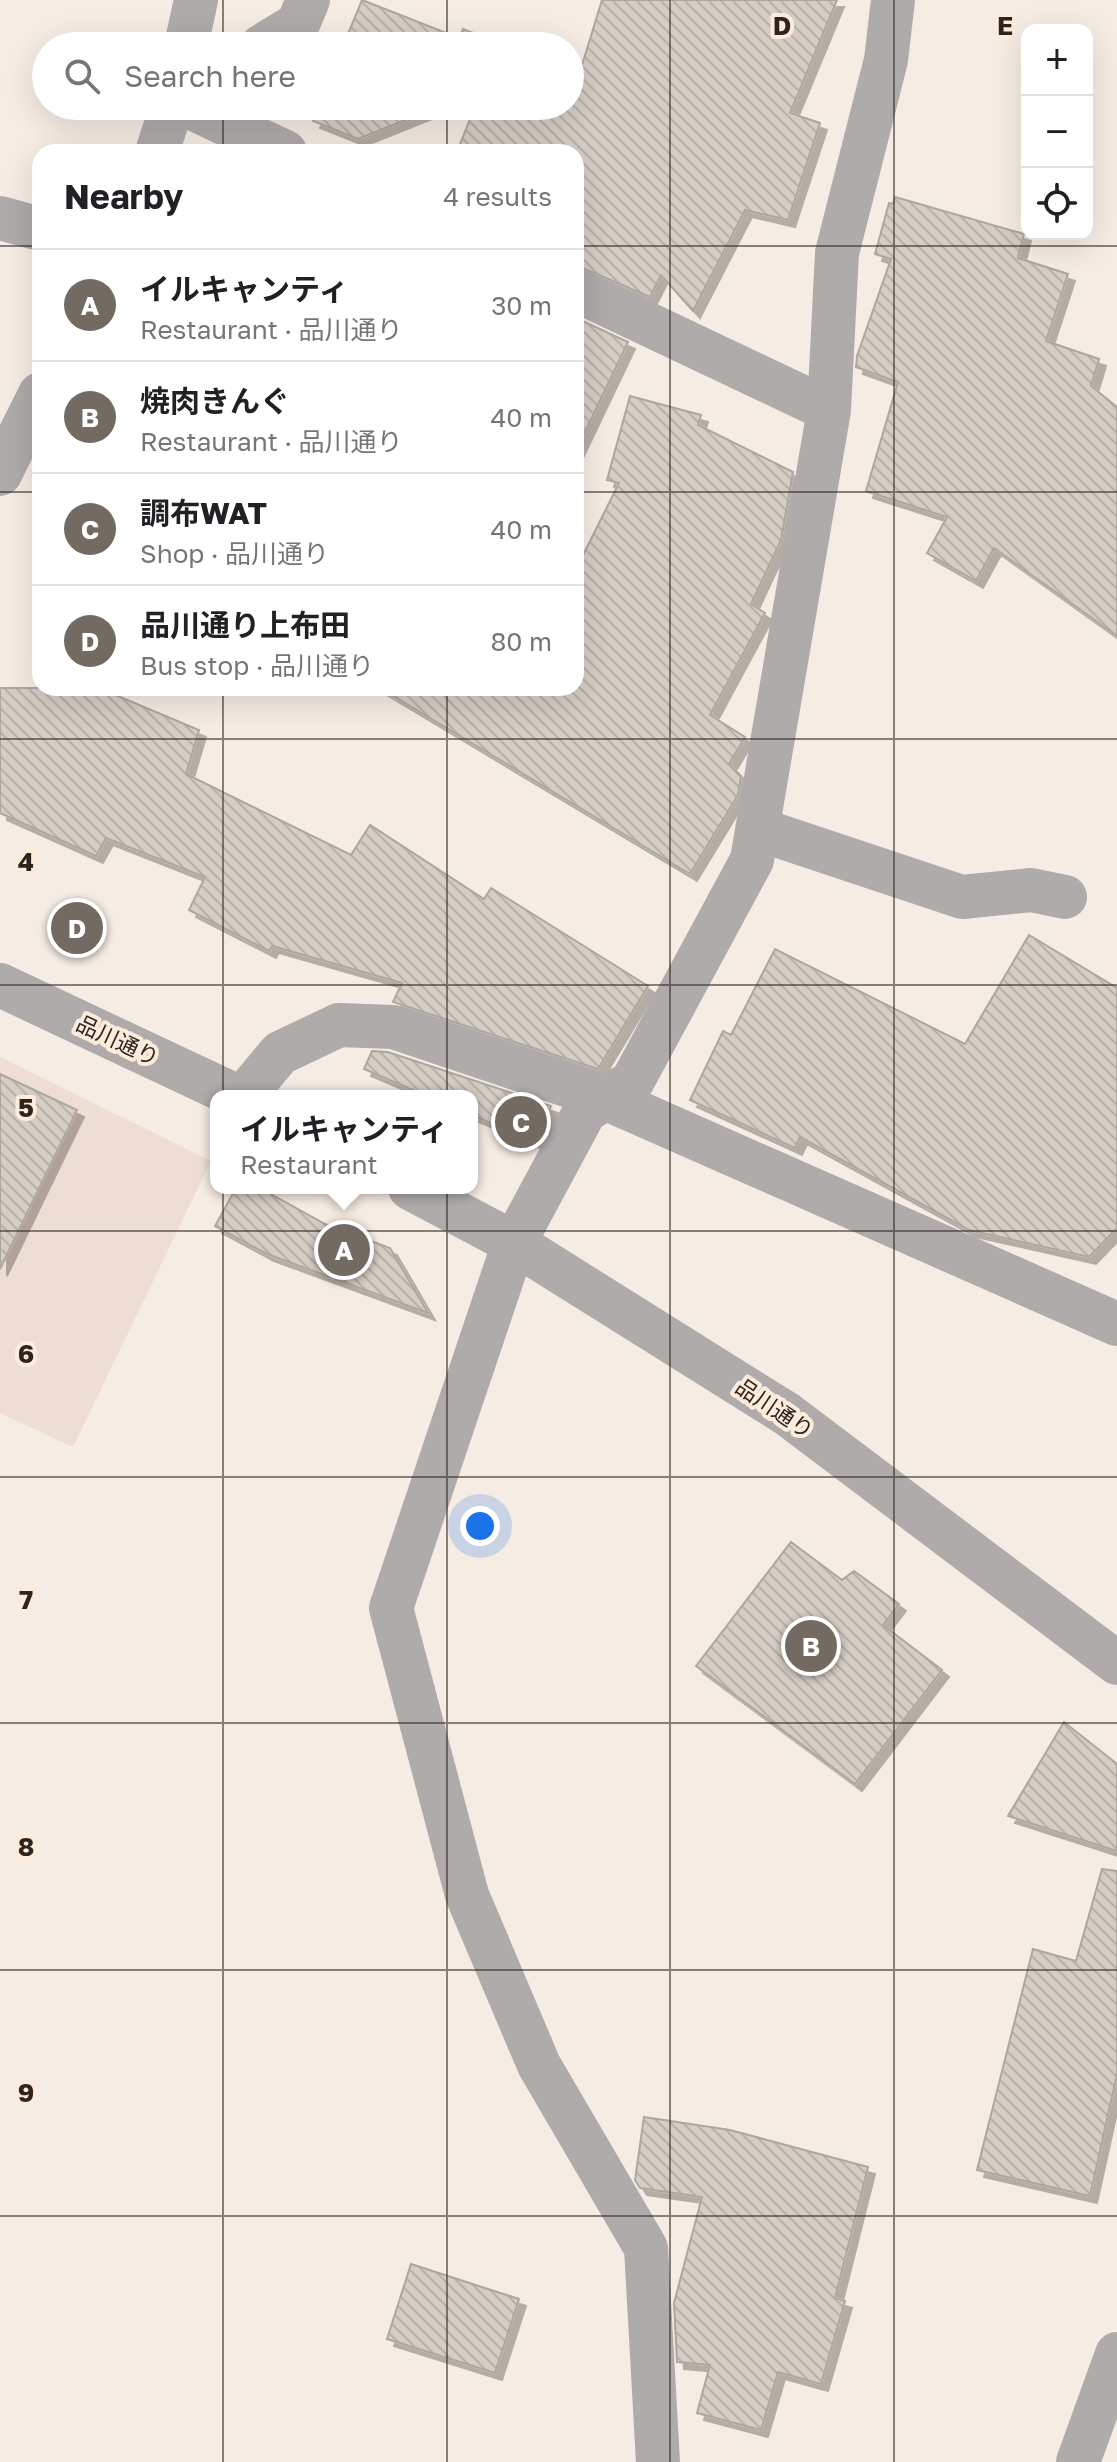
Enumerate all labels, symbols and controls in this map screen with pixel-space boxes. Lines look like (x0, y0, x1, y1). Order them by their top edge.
text: D (773, 10, 791, 41)
text: E (997, 10, 1013, 41)
map controls (1021, 24, 1093, 240)
button: + (1021, 24, 1093, 96)
search box (32, 32, 584, 120)
icon: search (60, 54, 104, 98)
text: Search here (124, 58, 296, 94)
button: − (1021, 96, 1093, 168)
button: locate (1021, 168, 1093, 240)
text: Nearby (64, 176, 184, 216)
text: 4 results (443, 181, 552, 212)
text: イルキャンティ (140, 271, 348, 307)
text: A (81, 290, 99, 321)
text: 30 m (491, 290, 552, 321)
text: Restaurant · 品川通り (140, 314, 403, 345)
text: 焼肉きんぐ (140, 383, 290, 419)
text: B (81, 402, 99, 433)
text: 40 m (491, 402, 552, 433)
text: Restaurant · 品川通り (140, 426, 403, 457)
text: 調布WAT (140, 495, 267, 531)
text: C (81, 514, 99, 545)
text: 40 m (491, 514, 552, 545)
text: Shop · 品川通り (140, 538, 329, 569)
text: 品川通り上布田 (140, 607, 350, 643)
text: D (81, 626, 99, 657)
text: 80 m (491, 626, 552, 657)
text: Bus stop · 品川通り (140, 650, 374, 681)
text: 4 (18, 846, 34, 877)
pin: D (51, 898, 103, 958)
street label: 品川通り (72, 1009, 164, 1071)
popup (210, 1090, 478, 1194)
text: 5 (18, 1092, 34, 1123)
pin: C (495, 1092, 547, 1152)
text: イルキャンティ (240, 1111, 448, 1147)
text: Restaurant (240, 1149, 378, 1180)
pin: A (318, 1220, 370, 1280)
text: 6 (18, 1338, 34, 1369)
street label: 品川通り (731, 1372, 819, 1444)
your location (460, 1506, 500, 1546)
text: 7 (19, 1584, 33, 1615)
pin: B (785, 1616, 837, 1676)
text: 8 (18, 1831, 34, 1862)
text: 9 (18, 2077, 34, 2108)

